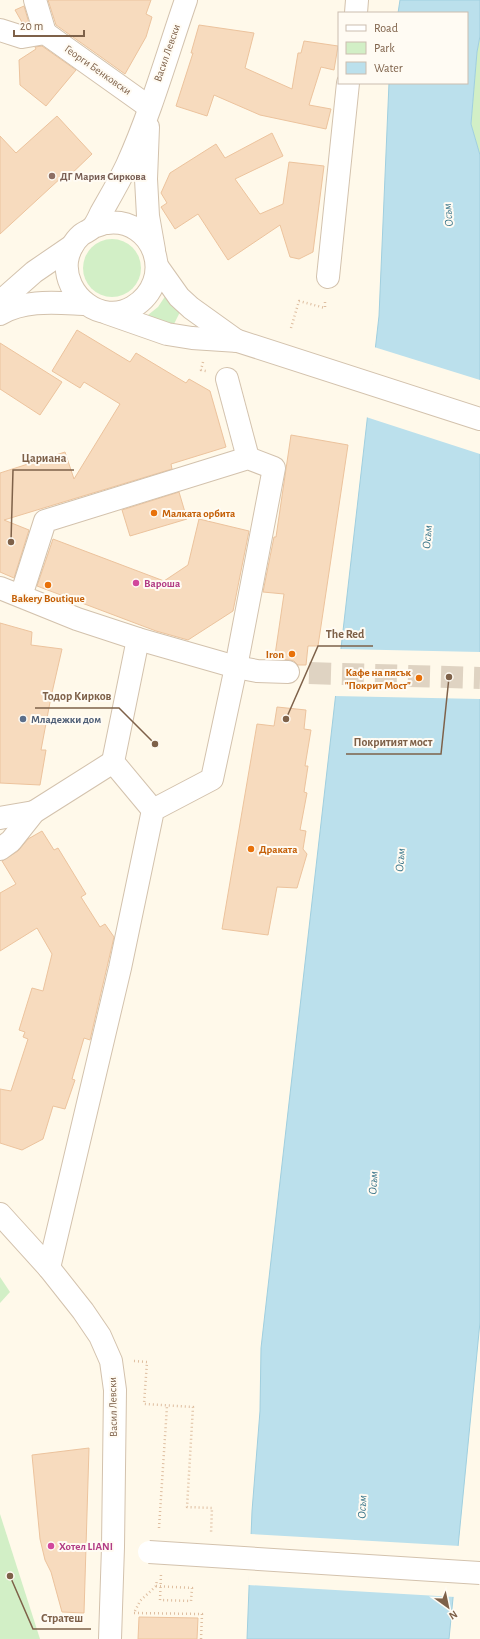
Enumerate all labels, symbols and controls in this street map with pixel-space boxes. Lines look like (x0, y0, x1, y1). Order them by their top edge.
scale bar (14, 12, 84, 38)
legend (338, 12, 468, 84)
text: 20 m (20, 20, 43, 32)
text: Road (374, 22, 398, 34)
street label: Васил Левски (152, 23, 182, 83)
text: Park (374, 42, 395, 54)
street label: Георги Бенковски (63, 43, 133, 97)
text: Water (374, 62, 403, 74)
marker: ДГ Мария Сиркова (47, 171, 57, 181)
place label: ДГ Мария Сиркова (60, 171, 146, 182)
water label: Осъм (441, 203, 455, 227)
callout: Цариана (13, 446, 74, 470)
text: Цариана (22, 452, 67, 464)
marker: Малката орбита (149, 508, 159, 518)
place label: Малката орбита (162, 508, 235, 519)
water label: Осъм (420, 525, 434, 549)
marker: Вароша (131, 578, 141, 588)
place label: Вароша (144, 578, 180, 589)
marker: Bakery Boutique (43, 580, 53, 590)
place label: Bakery Boutique (11, 593, 85, 604)
callout: The Red (318, 622, 373, 646)
text: The Red (326, 628, 365, 640)
place label: Iron (266, 649, 284, 660)
marker: Iron (287, 649, 297, 659)
place label: Кафе на пясък "Покрит Мост" (345, 667, 412, 691)
marker: Кафе на пясък "Покрит Мост" (414, 673, 424, 683)
callout: Тодор Кирков (35, 684, 119, 708)
text: Тодор Кирков (43, 690, 112, 702)
marker: Младежки дом (18, 714, 28, 724)
place label: Младежки дом (31, 714, 101, 725)
callout: Покритият мост (346, 730, 441, 754)
text: Покритият мост (354, 736, 433, 748)
marker: Драката (246, 844, 256, 854)
place label: Драката (259, 844, 297, 855)
water label: Осъм (393, 848, 407, 872)
water label: Осъм (366, 1171, 380, 1195)
street label: Васил Левски (107, 1377, 119, 1437)
water label: Осъм (356, 1495, 368, 1519)
marker: Хотел LIANI (46, 1541, 56, 1551)
place label: Хотел LIANI (59, 1541, 113, 1552)
north arrow (428, 1587, 468, 1627)
callout: Стратеш (33, 1605, 91, 1629)
text: N (447, 1608, 459, 1622)
text: Стратеш (41, 1612, 83, 1624)

